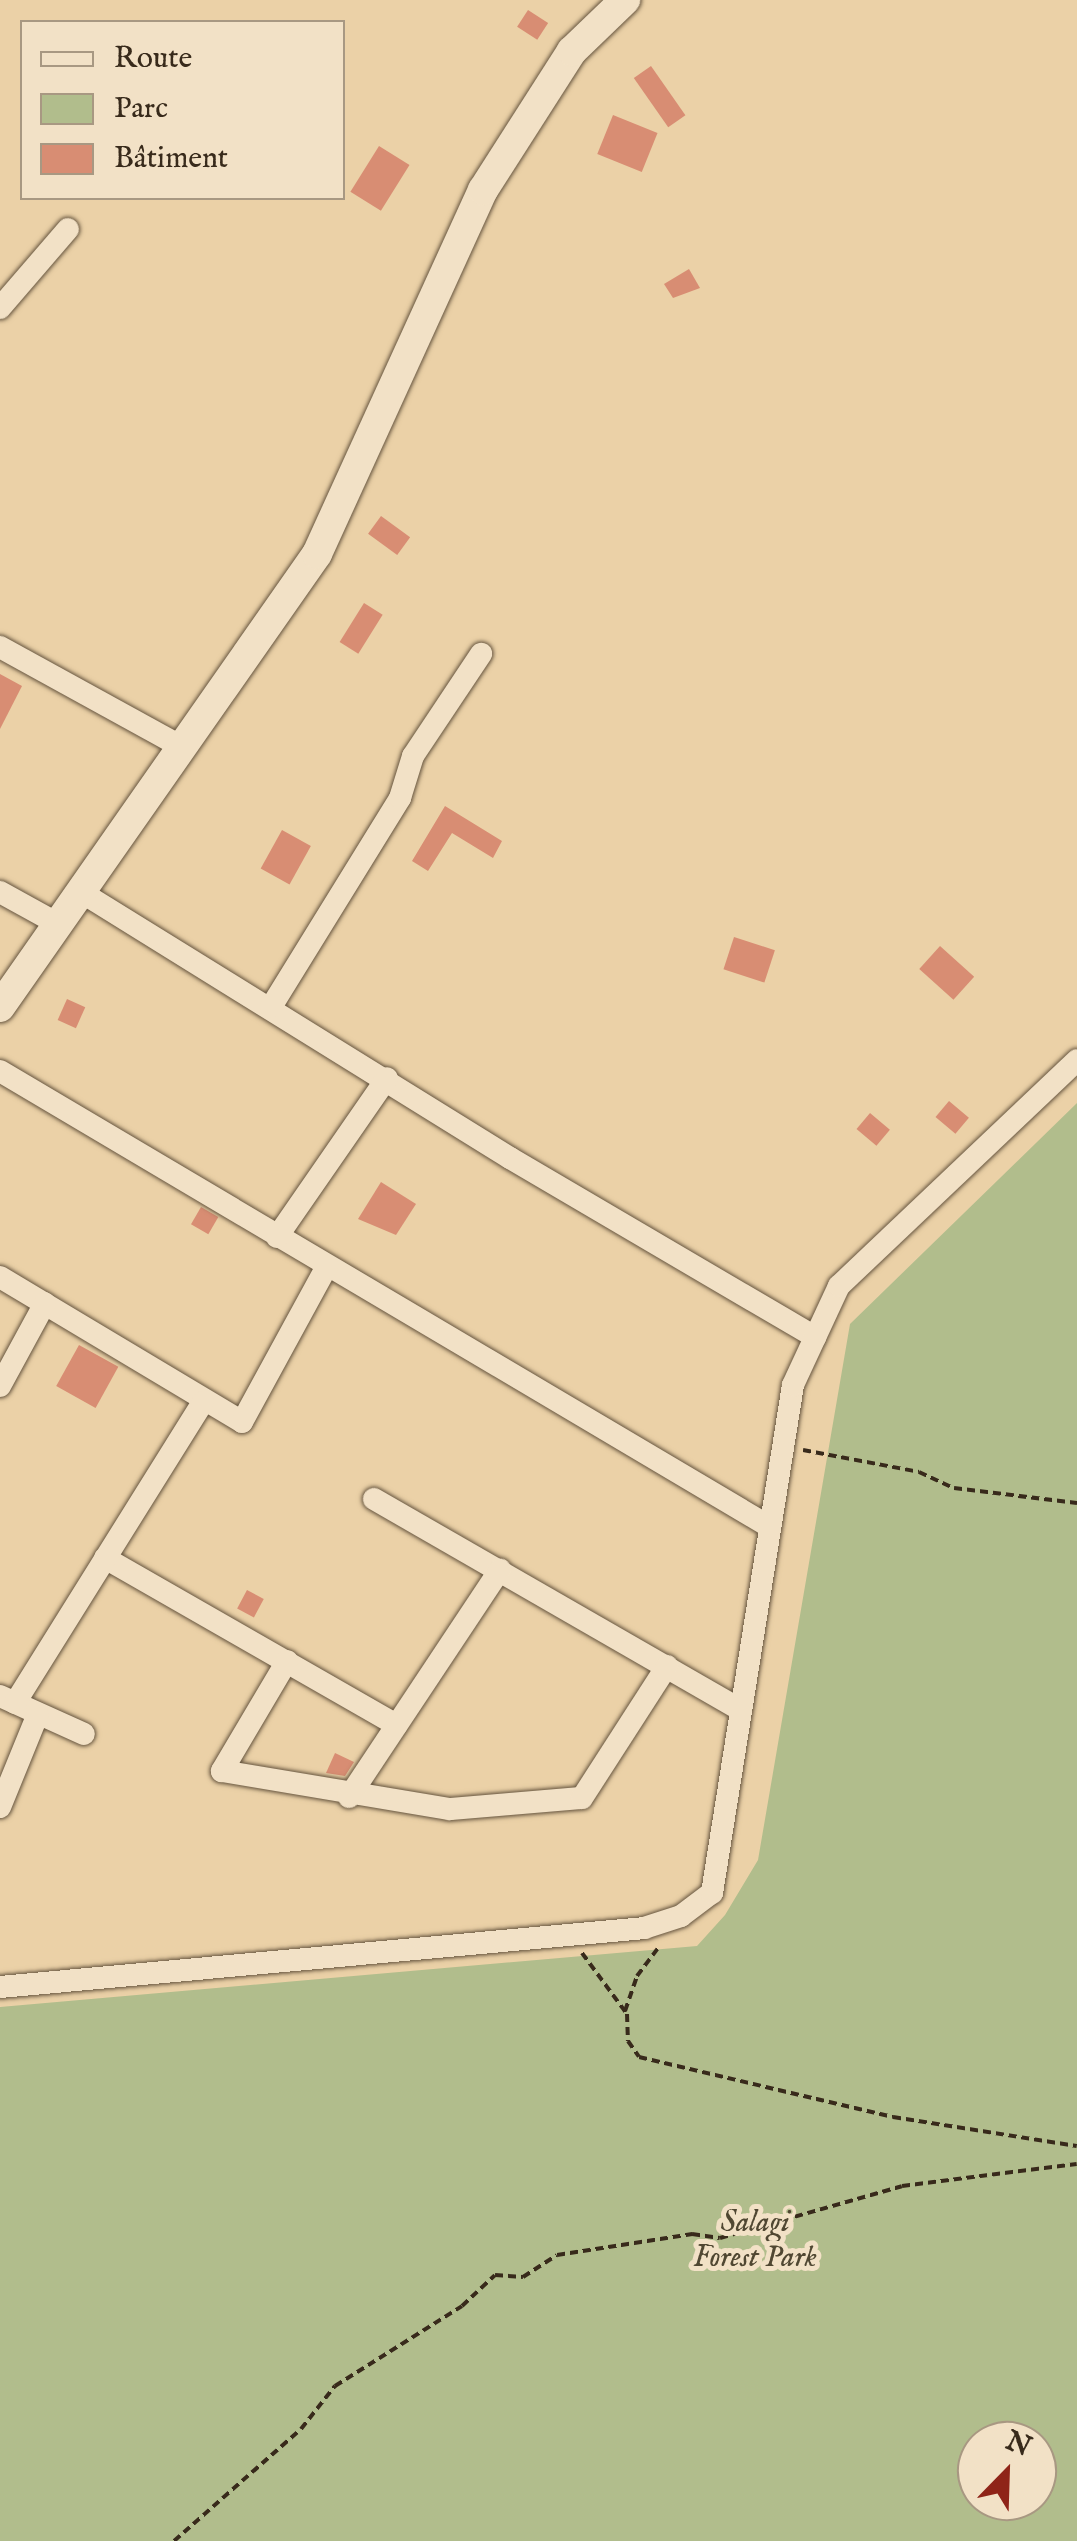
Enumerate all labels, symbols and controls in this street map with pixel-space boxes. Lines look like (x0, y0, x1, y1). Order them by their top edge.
legend (20, 20, 345, 200)
text: Route (114, 40, 192, 78)
text: Parc (114, 90, 168, 128)
text: Bâtiment (114, 140, 228, 178)
park label: Salagi Forest Park (693, 2205, 817, 2276)
north arrow (957, 2421, 1057, 2521)
text: N (1000, 2424, 1036, 2466)

